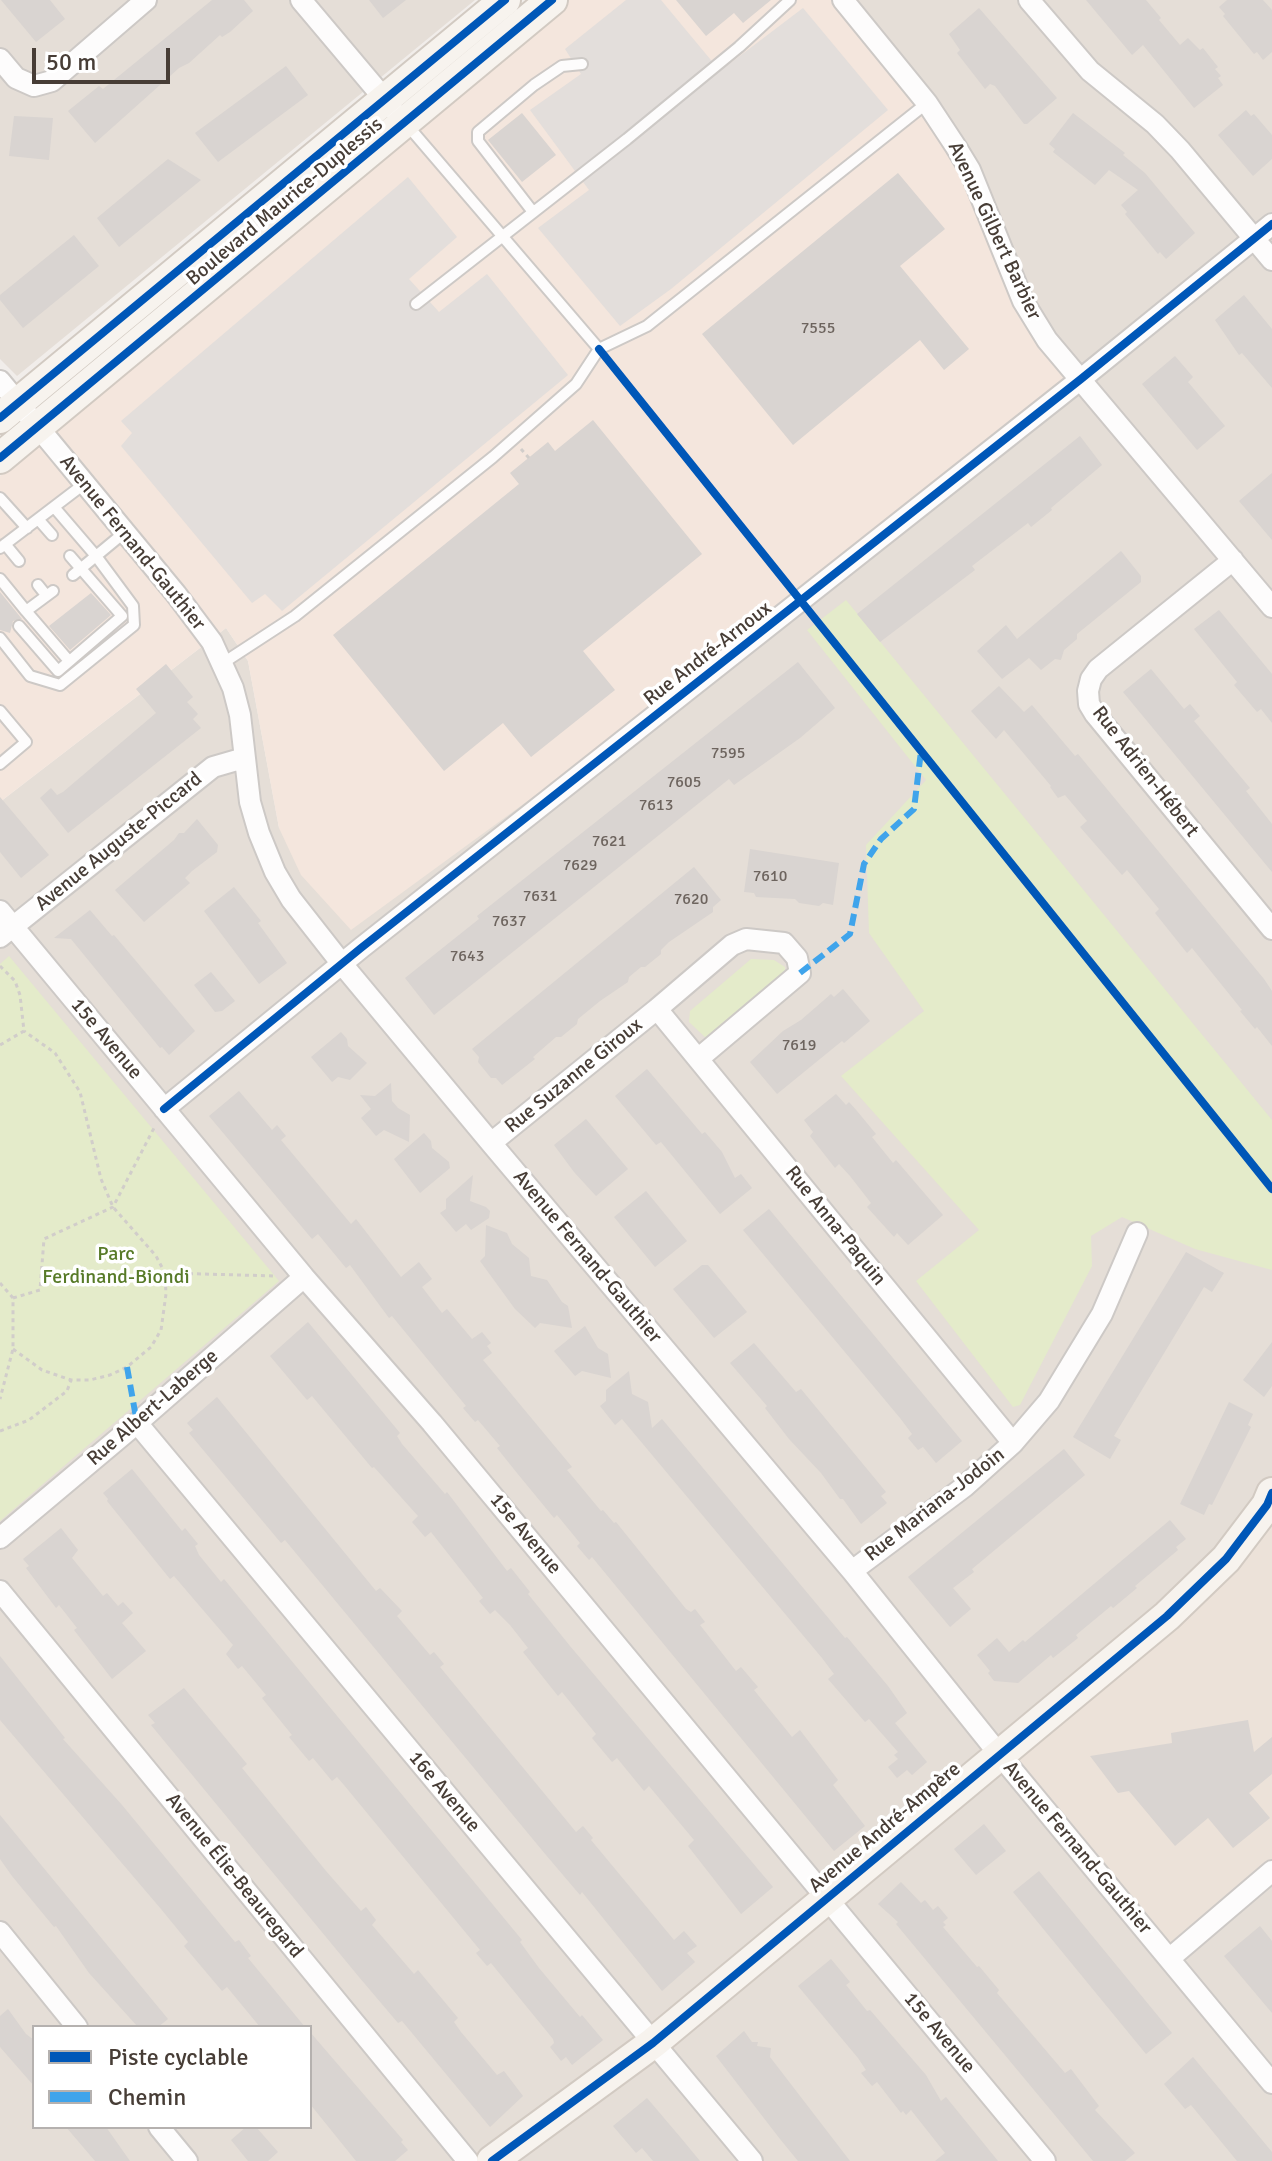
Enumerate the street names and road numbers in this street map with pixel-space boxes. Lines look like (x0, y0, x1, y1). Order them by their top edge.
street label: Boulevard Maurice-Duplessis (182, 113, 388, 291)
street label: Avenue Gilbert Barbier (942, 138, 1046, 324)
street label: Avenue Fernand-Gauthier (54, 451, 210, 635)
street label: Rue André-Arnoux (639, 597, 777, 711)
street label: Rue Adrien-Hébert (1086, 702, 1204, 842)
street label: Avenue Auguste-Piccard (31, 767, 207, 917)
street label: 15e Avenue (65, 994, 147, 1084)
street label: Rue Suzanne Giroux (500, 1013, 648, 1139)
street label: Rue Anna-Paquin (779, 1161, 891, 1291)
street label: Avenue Fernand-Gauthier (508, 1166, 666, 1348)
street label: Rue Albert-Laberge (83, 1345, 223, 1471)
street label: Rue Mariana-Jodoin (860, 1443, 1010, 1567)
street label: 15e Avenue (484, 1489, 566, 1579)
street label: 16e Avenue (403, 1747, 485, 1837)
street label: Avenue Fernand-Gauthier (998, 1757, 1156, 1939)
street label: Avenue André-Ampère (804, 1758, 966, 1898)
street label: Avenue Élie-Beauregard (160, 1789, 308, 1963)
street label: 15e Avenue (898, 1988, 980, 2078)

